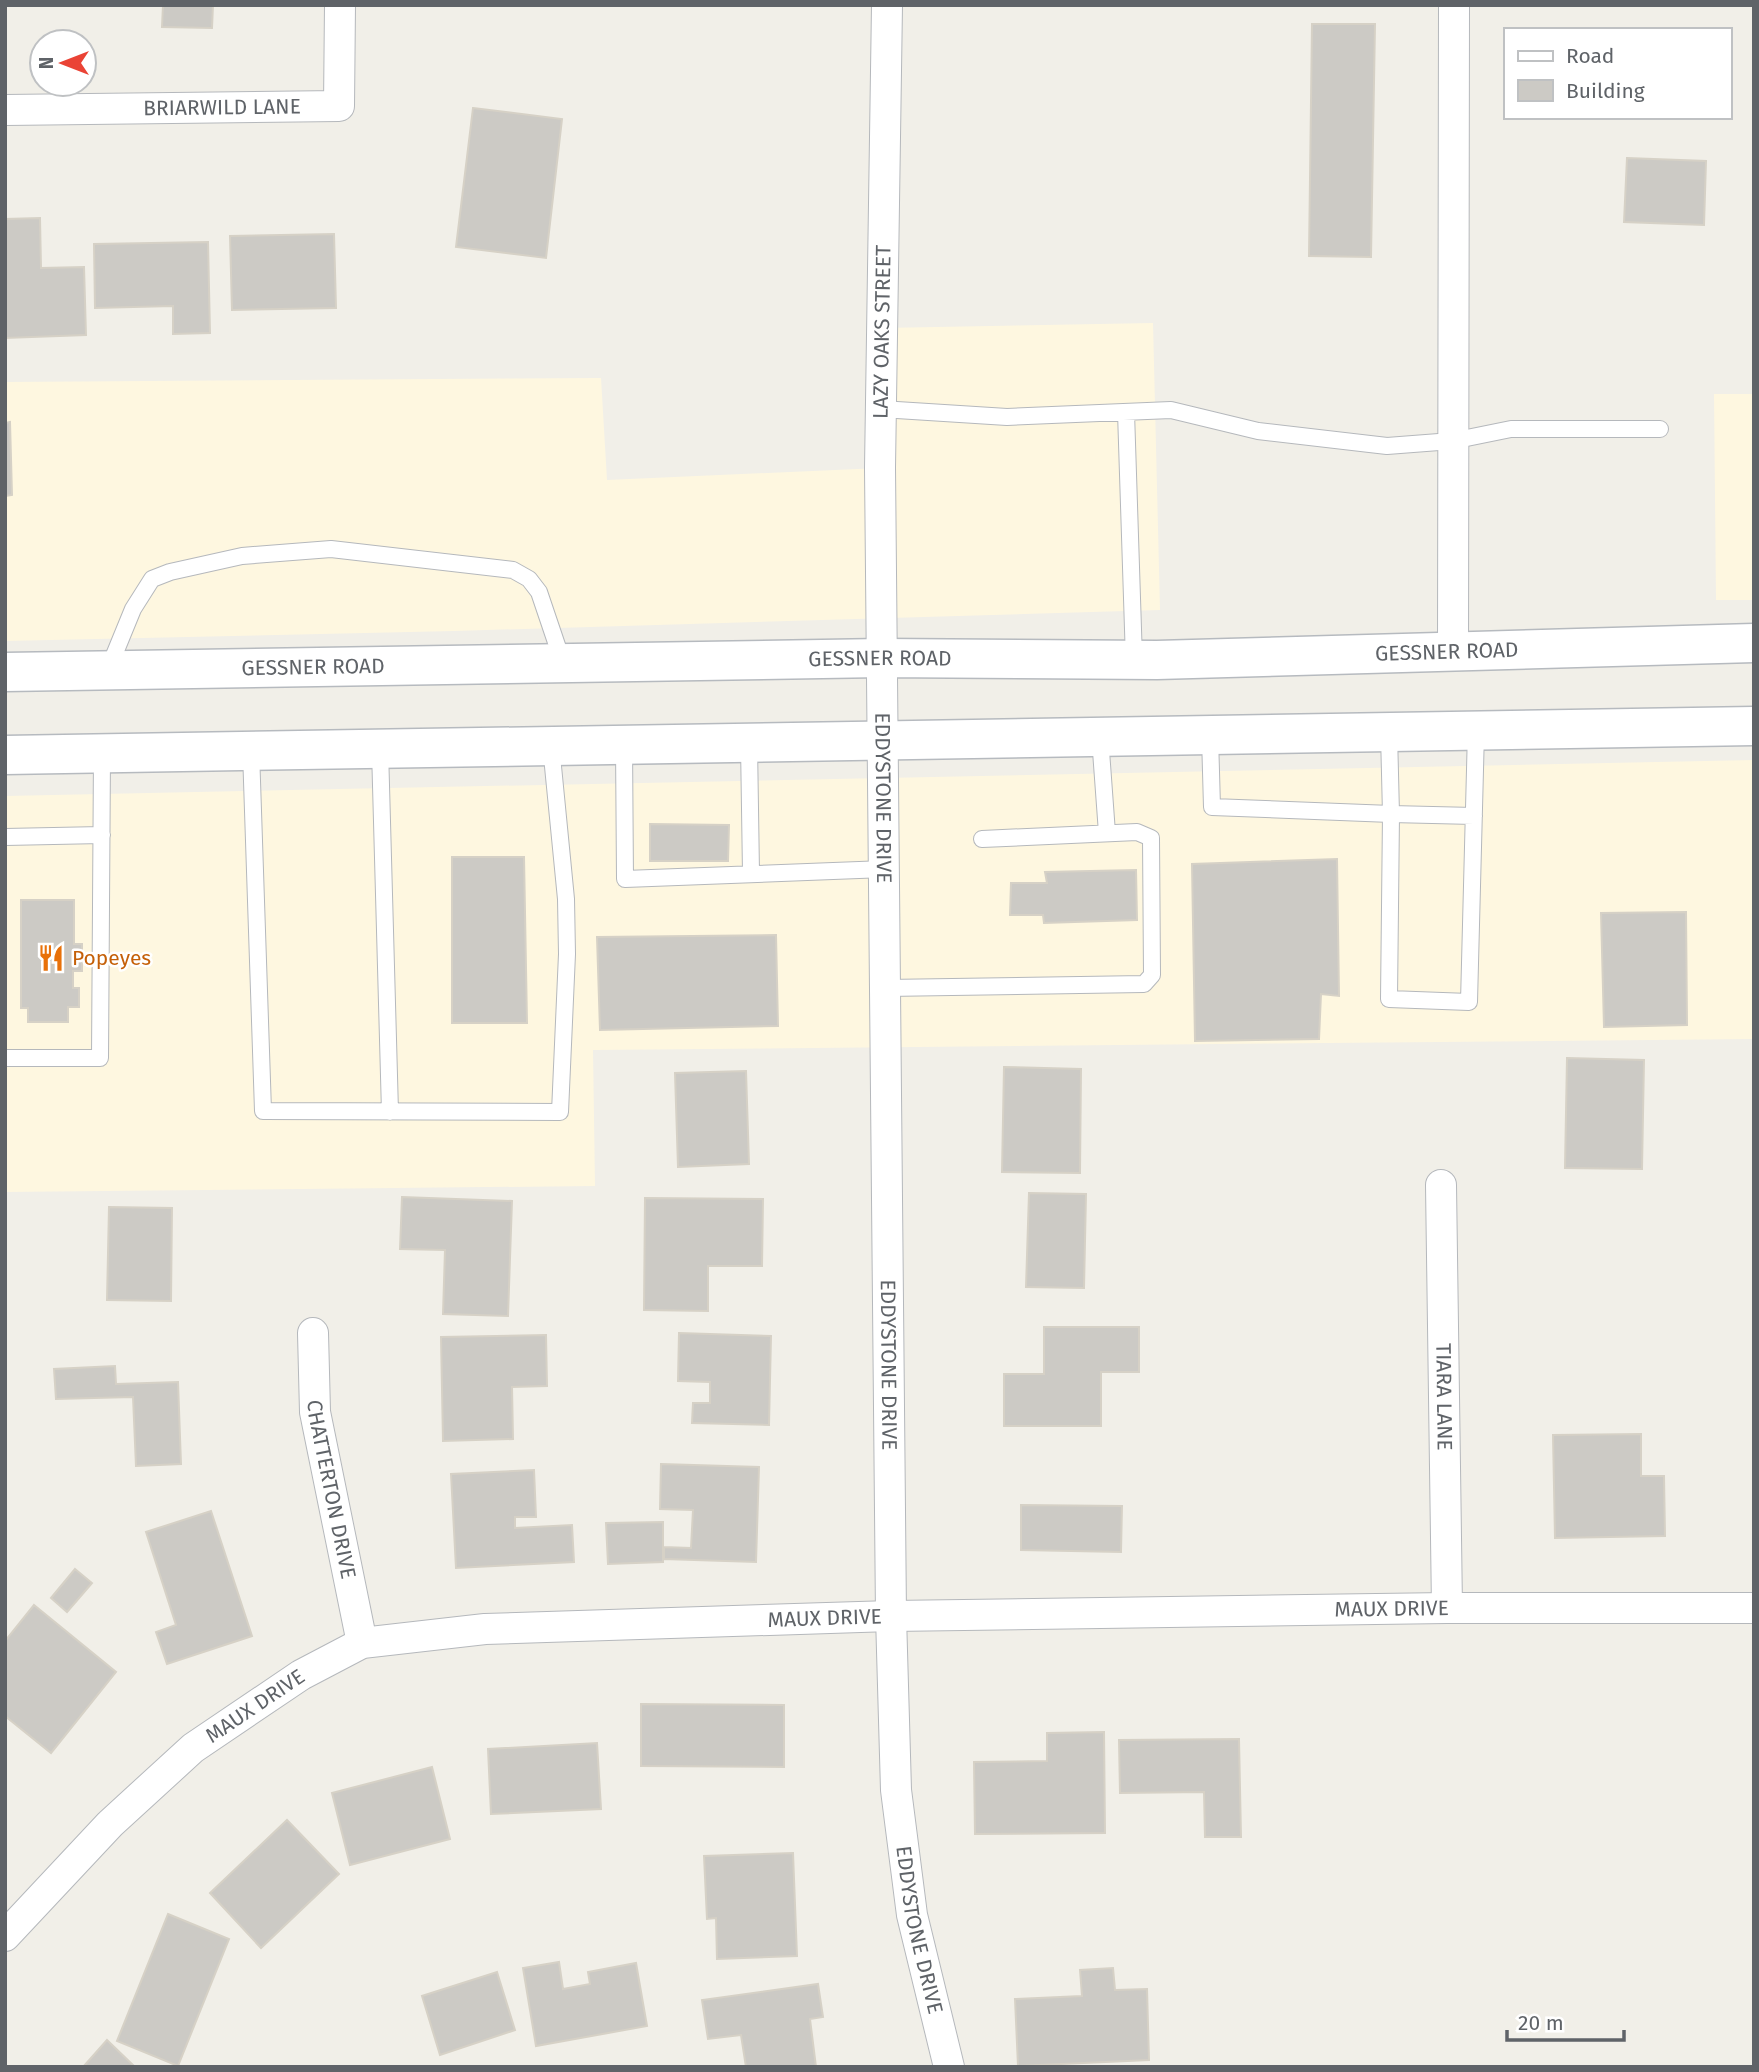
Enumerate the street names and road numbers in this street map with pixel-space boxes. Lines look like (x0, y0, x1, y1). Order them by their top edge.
street label: BRIARWILD LANE (143, 93, 301, 121)
street label: LAZY OAKS STREET (867, 245, 897, 419)
street label: GESSNER ROAD (1375, 637, 1519, 667)
street label: GESSNER ROAD (808, 645, 952, 672)
street label: GESSNER ROAD (241, 653, 385, 681)
street label: EDDYSTONE DRIVE (869, 712, 897, 884)
street label: EDDYSTONE DRIVE (875, 1279, 902, 1451)
street label: TIARA LANE (1430, 1343, 1458, 1451)
street label: CHATTERTON DRIVE (302, 1400, 362, 1581)
street label: MAUX DRIVE (1334, 1595, 1449, 1623)
street label: MAUX DRIVE (767, 1603, 882, 1633)
street label: MAUX DRIVE (200, 1663, 310, 1749)
street label: EDDYSTONE DRIVE (890, 1844, 949, 2017)

